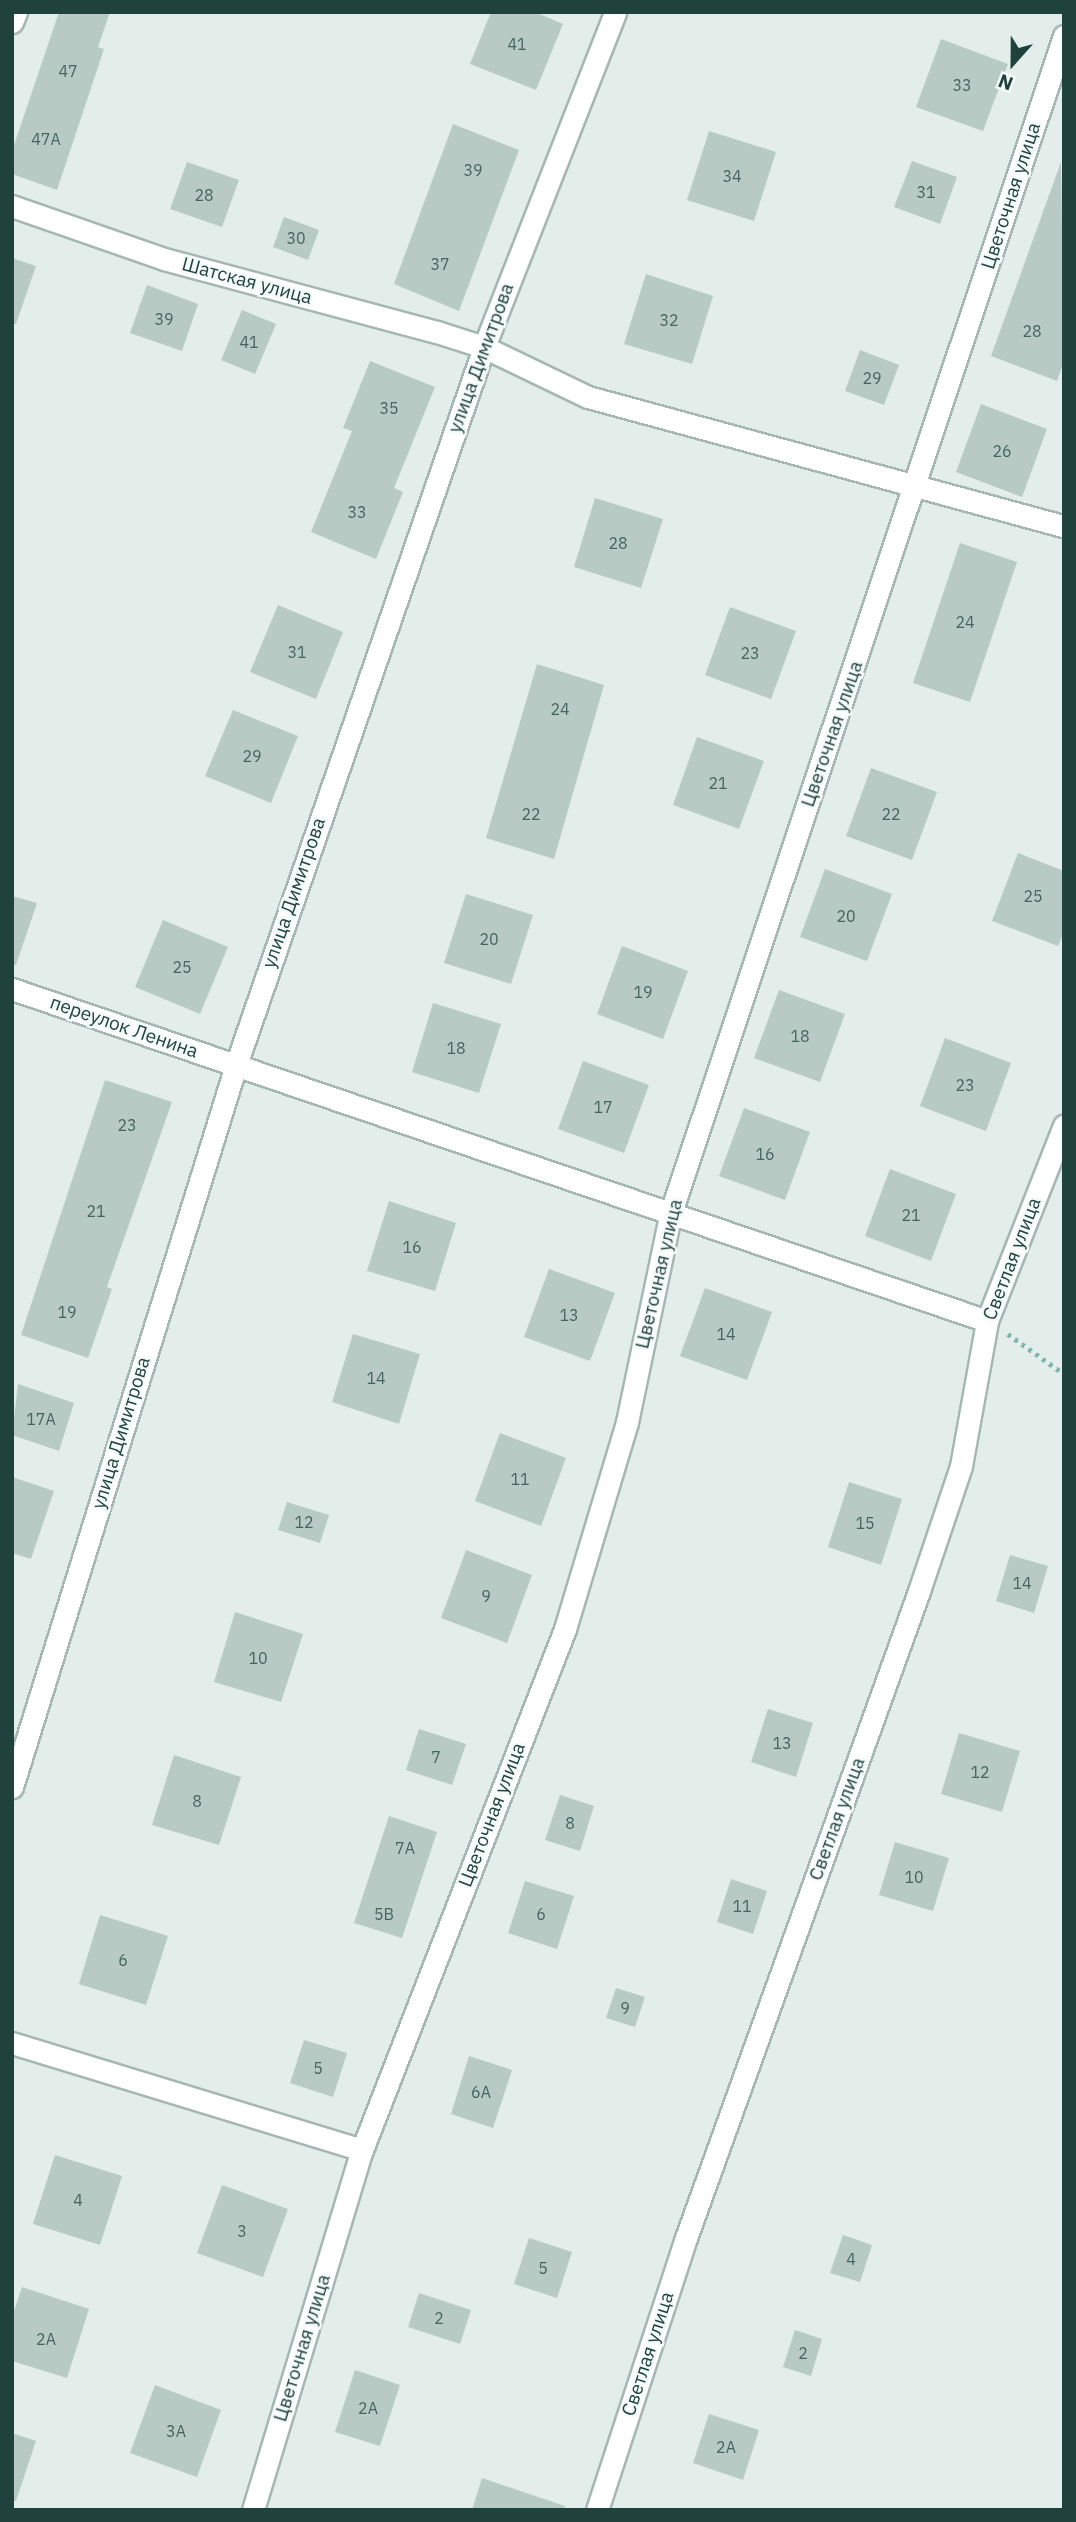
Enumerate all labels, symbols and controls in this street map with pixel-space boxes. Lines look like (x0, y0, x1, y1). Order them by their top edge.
north arrow (978, 28, 1048, 98)
house number: 41 (507, 34, 527, 54)
house number: 47 (58, 61, 78, 81)
text: N (995, 69, 1016, 96)
house number: 33 (952, 75, 972, 95)
street label: Цветочная улица (977, 120, 1045, 272)
house number: 47А (31, 129, 61, 149)
house number: 39 (463, 160, 483, 180)
house number: 34 (722, 166, 742, 186)
house number: 31 (916, 182, 936, 202)
house number: 28 (194, 185, 214, 205)
house number: 30 (286, 228, 306, 248)
street label: Шатская улица (179, 253, 315, 309)
house number: 37 (430, 254, 450, 274)
street label: улица Димитрова (443, 280, 519, 436)
house number: 39 (154, 309, 174, 329)
house number: 32 (659, 310, 679, 330)
house number: 28 (1022, 321, 1042, 341)
house number: 41 (239, 332, 259, 352)
house number: 29 (862, 368, 882, 388)
house number: 35 (379, 398, 399, 418)
house number: 26 (992, 441, 1012, 461)
house number: 33 (347, 502, 367, 522)
house number: 28 (608, 533, 628, 553)
house number: 24 (955, 612, 975, 632)
house number: 31 (287, 642, 307, 662)
house number: 23 (740, 643, 760, 663)
street label: Цветочная улица (796, 658, 868, 810)
house number: 24 (550, 699, 570, 719)
house number: 29 (242, 746, 262, 766)
house number: 21 (708, 773, 728, 793)
house number: 22 (521, 804, 541, 824)
house number: 22 (881, 804, 901, 824)
street label: улица Димитрова (258, 815, 330, 971)
house number: 25 (1023, 886, 1043, 906)
house number: 20 (836, 906, 856, 926)
house number: 20 (479, 929, 499, 949)
house number: 25 (172, 957, 192, 977)
house number: 19 (633, 982, 653, 1002)
street label: переулок Ленина (47, 991, 201, 1063)
house number: 18 (790, 1026, 810, 1046)
house number: 18 (446, 1038, 466, 1058)
house number: 23 (955, 1075, 975, 1095)
house number: 17 (593, 1097, 613, 1117)
house number: 23 (117, 1115, 137, 1135)
house number: 16 (755, 1144, 775, 1164)
street label: Светлая улица (978, 1195, 1046, 1323)
street label: Цветочная улица (631, 1197, 687, 1351)
house number: 21 (86, 1201, 106, 1221)
house number: 21 (901, 1205, 921, 1225)
house number: 16 (402, 1237, 422, 1257)
house number: 19 (57, 1302, 77, 1322)
house number: 13 (559, 1305, 579, 1325)
house number: 14 (716, 1324, 736, 1344)
street label: улица Димитрова (87, 1354, 155, 1512)
house number: 14 (366, 1368, 386, 1388)
house number: 17А (26, 1409, 56, 1429)
house number: 11 (510, 1469, 530, 1489)
house number: 12 (294, 1512, 314, 1532)
house number: 15 (855, 1513, 875, 1533)
house number: 14 (1012, 1573, 1032, 1593)
house number: 9 (481, 1586, 491, 1606)
house number: 10 (248, 1648, 268, 1668)
house number: 13 (772, 1733, 792, 1753)
street label: Цветочная улица (454, 1740, 530, 1890)
house number: 7 (431, 1747, 441, 1767)
street label: Светлая улица (804, 1754, 870, 1884)
house number: 12 (970, 1762, 990, 1782)
house number: 8 (192, 1791, 202, 1811)
house number: 8 (565, 1813, 575, 1833)
house number: 7А (395, 1838, 415, 1858)
house number: 10 (904, 1867, 924, 1887)
house number: 11 (732, 1896, 752, 1916)
house number: 5В (374, 1904, 394, 1924)
house number: 6 (536, 1904, 546, 1924)
house number: 6 (118, 1950, 128, 1970)
house number: 9 (620, 1998, 630, 2018)
house number: 5 (313, 2058, 323, 2078)
house number: 6А (471, 2082, 491, 2102)
house number: 4 (73, 2190, 83, 2210)
house number: 3 (237, 2221, 247, 2241)
house number: 4 (846, 2249, 856, 2269)
house number: 5 (538, 2258, 548, 2278)
street label: Цветочная улица (269, 2272, 335, 2424)
street label: Светлая улица (617, 2289, 679, 2419)
house number: 2 (434, 2308, 444, 2328)
house number: 2А (36, 2329, 56, 2349)
house number: 2 (798, 2343, 808, 2363)
house number: 2А (358, 2398, 378, 2418)
house number: 3А (166, 2421, 186, 2441)
house number: 2А (716, 2437, 736, 2457)

